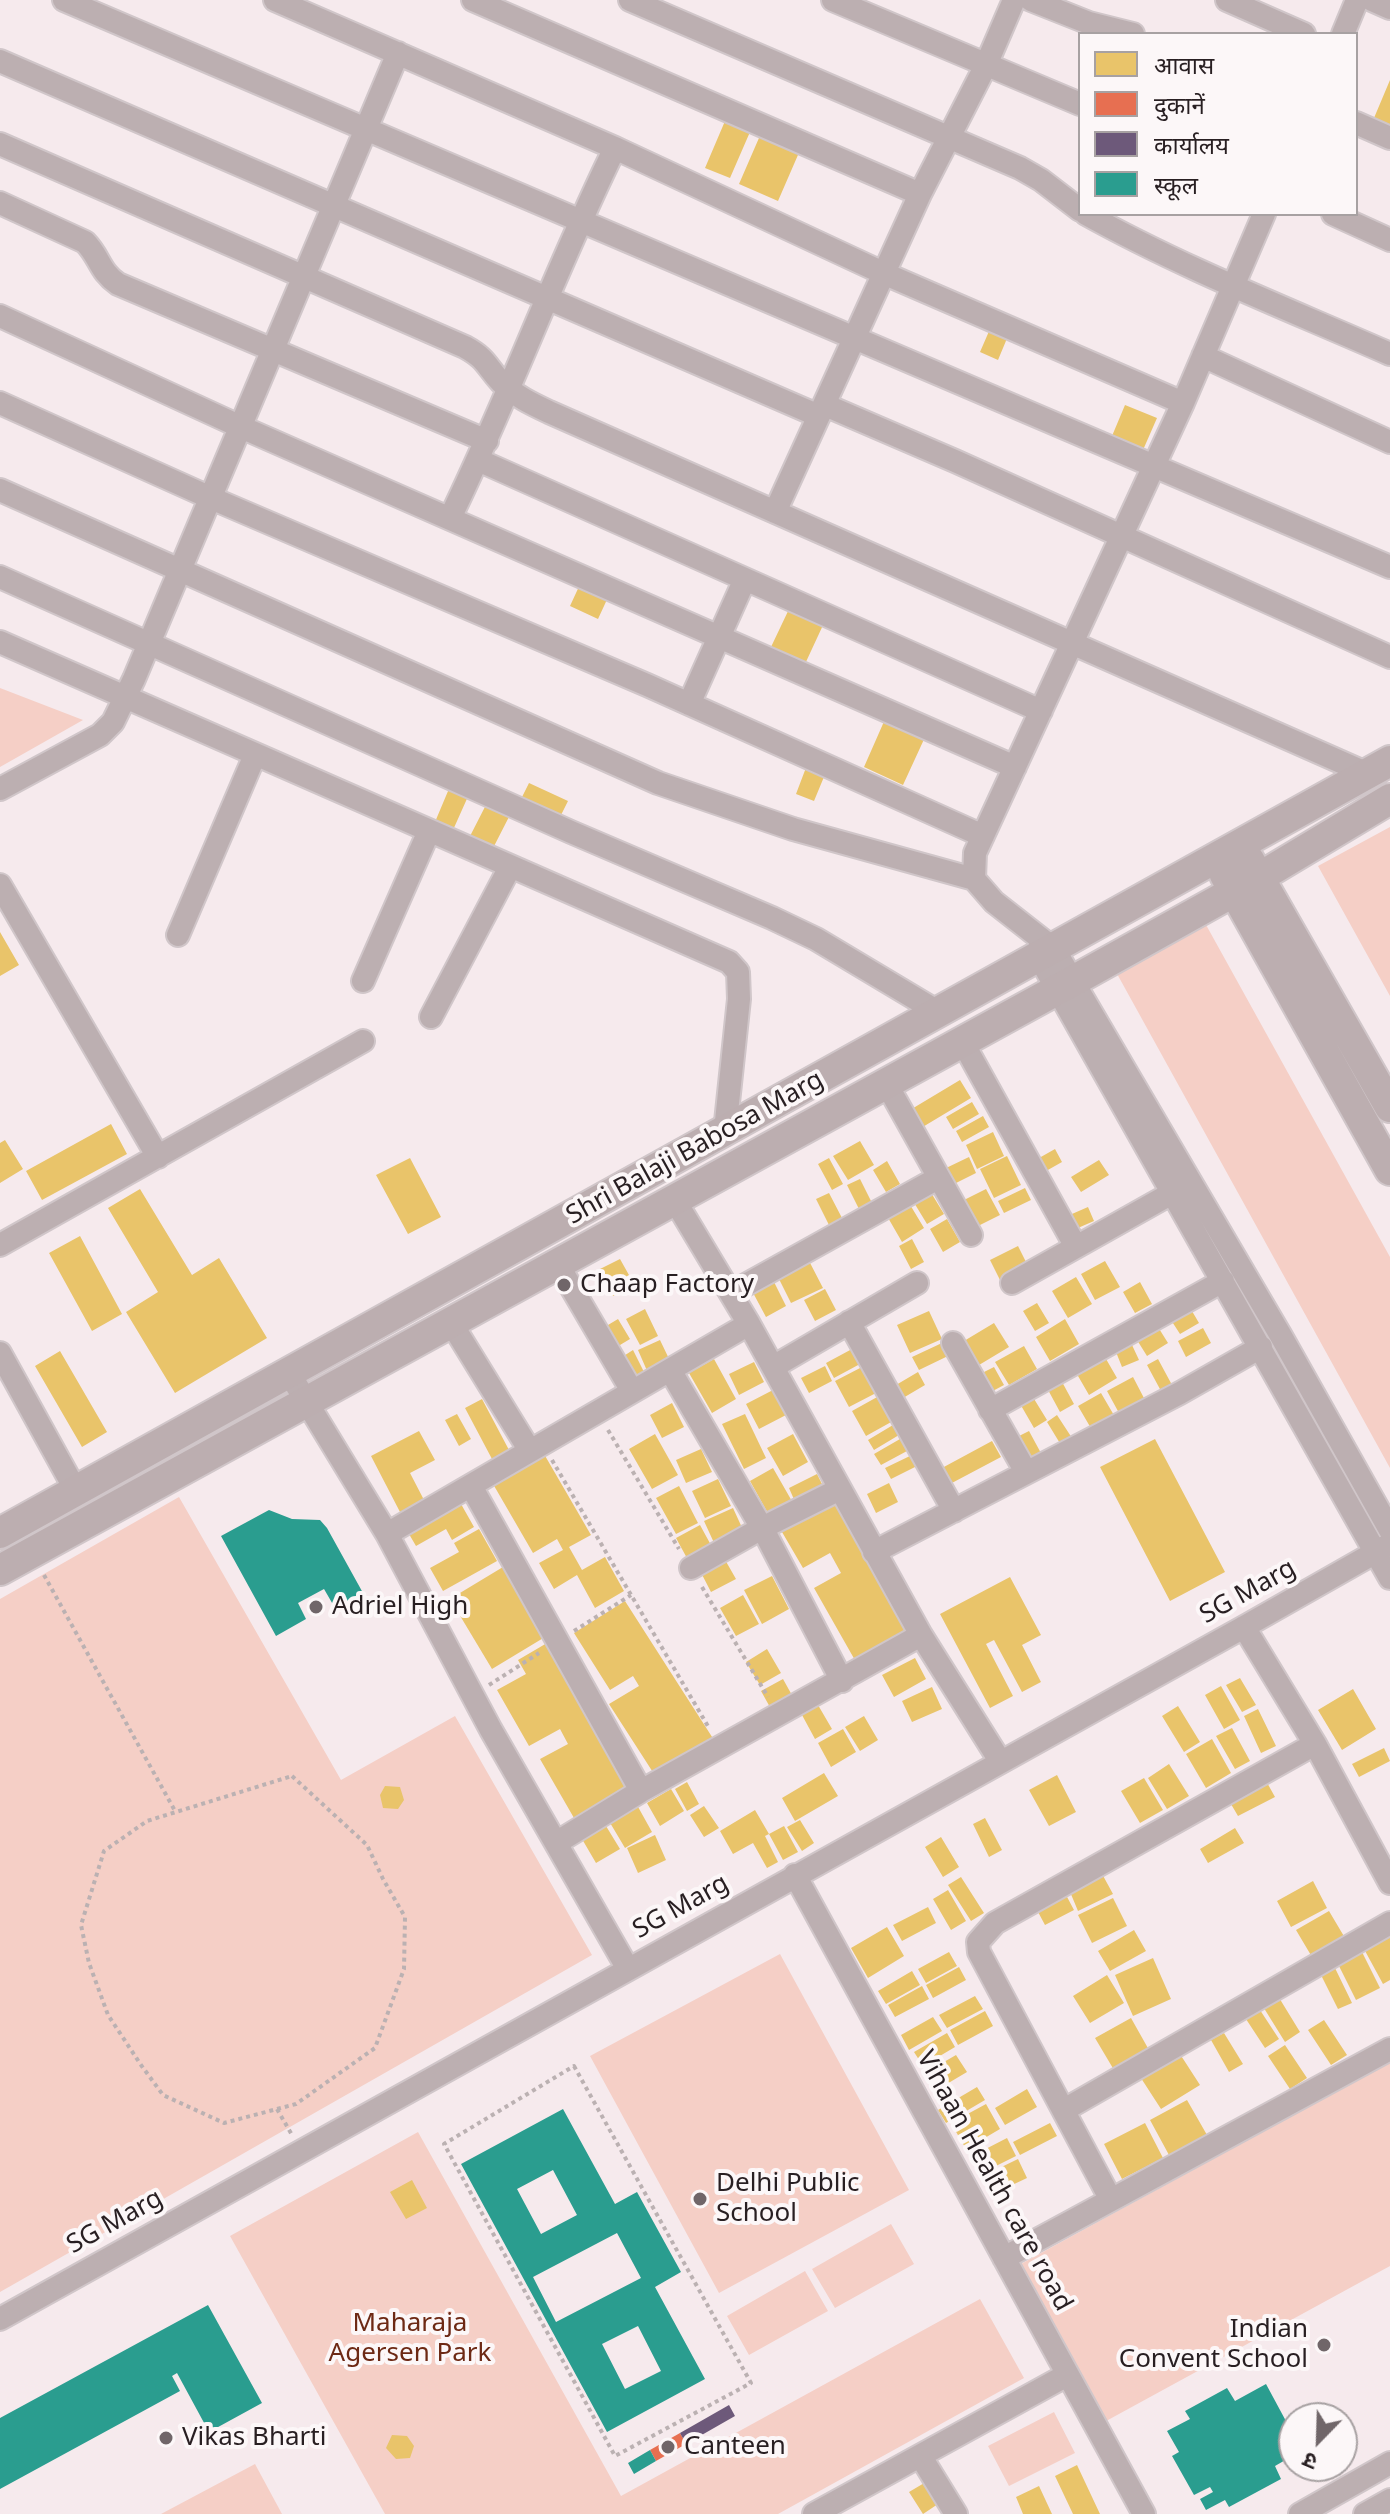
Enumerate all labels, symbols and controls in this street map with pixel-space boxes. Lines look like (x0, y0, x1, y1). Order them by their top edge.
legend (1078, 32, 1358, 216)
text: आवास (1154, 48, 1214, 81)
text: दुकानें (1154, 88, 1205, 121)
text: कार्यालय (1154, 128, 1229, 161)
text: स्कूल (1154, 168, 1198, 201)
street label: Shri Balaji Babosa Marg (561, 1064, 829, 1232)
place label: Chaap Factory (580, 1269, 754, 1301)
marker: Chaap Factory (555, 1276, 573, 1294)
street label: SG Marg (1195, 1553, 1301, 1631)
place label: Adriel High (332, 1591, 468, 1623)
marker: Adriel High (307, 1598, 325, 1616)
street label: SG Marg (628, 1868, 734, 1946)
street label: Vihaan Health care road (909, 2045, 1079, 2317)
place label: Delhi Public School (716, 2168, 860, 2230)
street label: SG Marg (62, 2183, 168, 2261)
marker: Delhi Public School (691, 2190, 709, 2208)
park label: Maharaja Agersen Park (329, 2308, 491, 2370)
place label: Indian Convent School (1119, 2314, 1308, 2376)
marker: Indian Convent School (1315, 2336, 1333, 2354)
north arrow (1278, 2402, 1358, 2482)
place label: Vikas Bharti (182, 2422, 326, 2454)
marker: Vikas Bharti (157, 2429, 175, 2447)
place label: Canteen (684, 2431, 786, 2463)
marker: Canteen (659, 2438, 677, 2456)
text: उ (1298, 2446, 1321, 2479)

